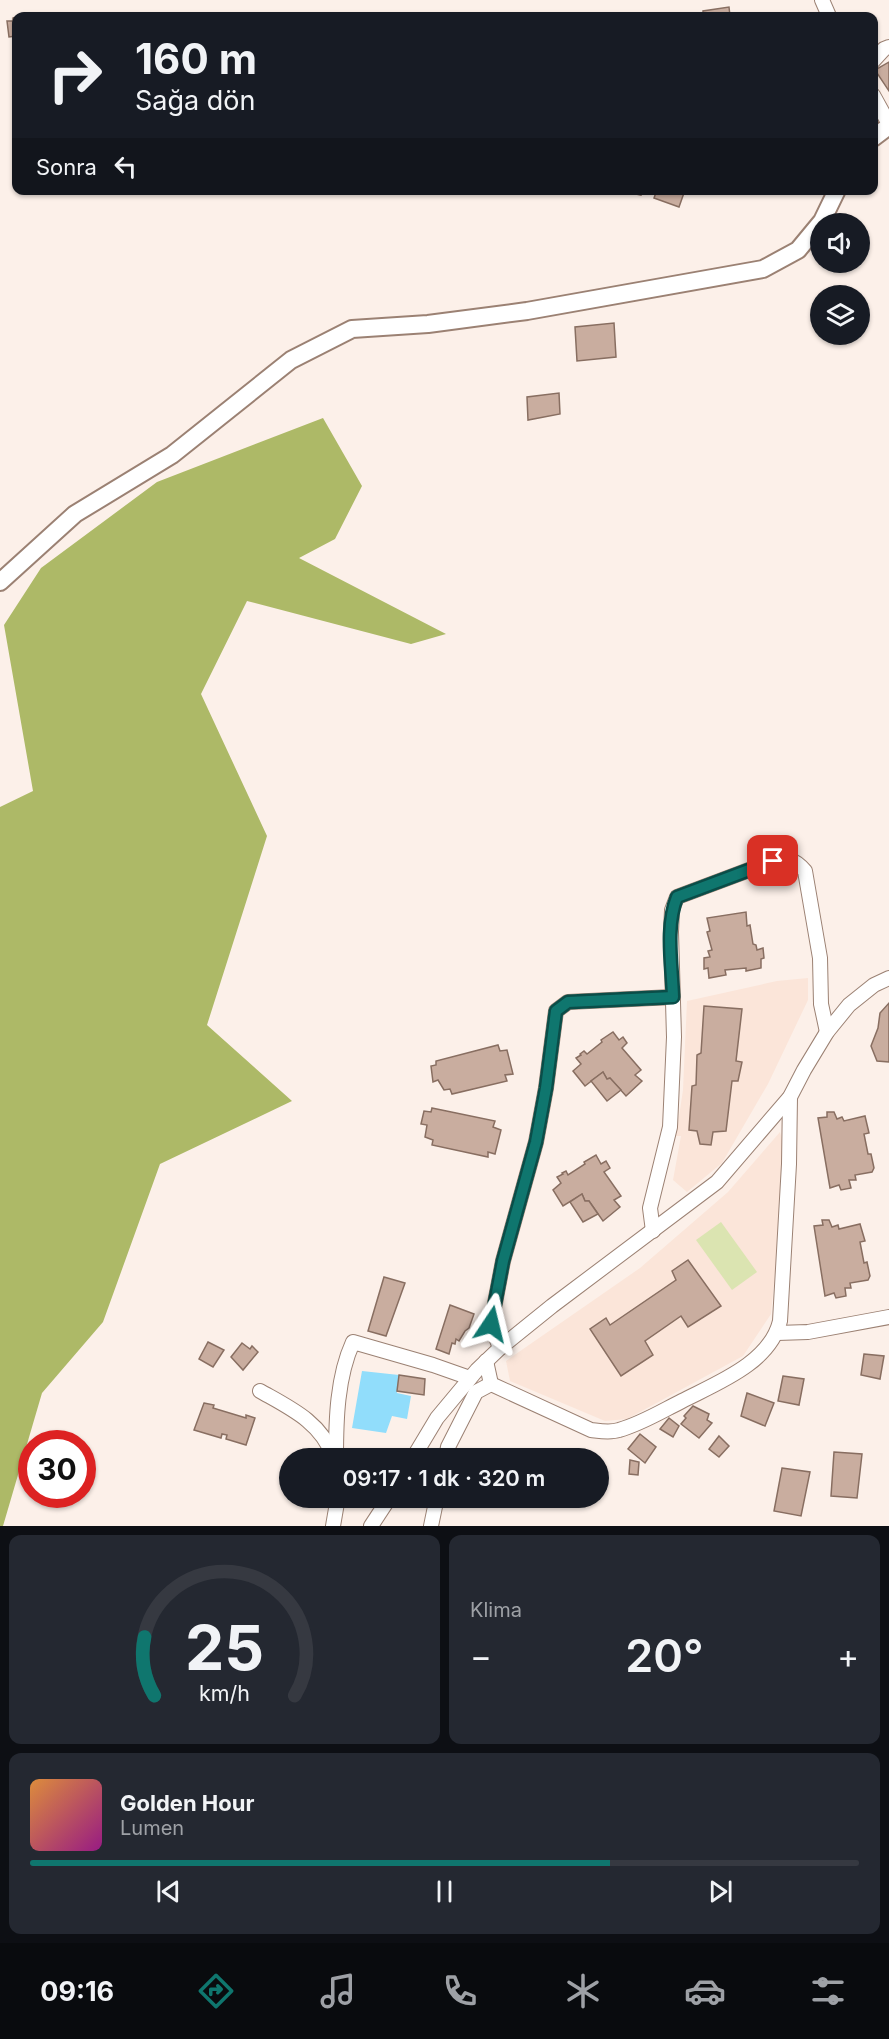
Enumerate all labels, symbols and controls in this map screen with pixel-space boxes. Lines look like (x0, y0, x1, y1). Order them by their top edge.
text: 160 m (135, 33, 257, 84)
icon: right (36, 36, 114, 114)
text: Sağa dön (135, 84, 255, 117)
icon: left (109, 150, 142, 183)
text: Sonra (36, 154, 97, 180)
map controls (810, 213, 870, 345)
button: sound (810, 213, 870, 273)
button: layers (810, 285, 870, 345)
pin (747, 835, 798, 886)
icon: arrive (756, 844, 789, 877)
position arrow (459, 1292, 523, 1356)
speed limit sign: 30 (18, 1430, 96, 1508)
text: 09:17 · 1 dk · 320 m (343, 1465, 545, 1491)
text: Klima (470, 1598, 522, 1622)
text: 25 (185, 1610, 264, 1685)
text: 20° (625, 1628, 704, 1683)
text: − (470, 1636, 492, 1676)
text: + (837, 1636, 859, 1676)
text: km/h (199, 1681, 250, 1707)
text: Golden Hour (120, 1790, 254, 1816)
text: Lumen (120, 1816, 184, 1840)
icon: previous (152, 1875, 185, 1908)
icon: pause (428, 1875, 461, 1908)
icon: next (704, 1875, 737, 1908)
icon: directions (195, 1970, 237, 2012)
icon: music (317, 1970, 359, 2012)
icon: phone (439, 1970, 481, 2012)
icon: climate (562, 1970, 604, 2012)
icon: car (684, 1970, 726, 2012)
icon: filters (807, 1970, 849, 2012)
text: 09:16 (40, 1975, 114, 2008)

